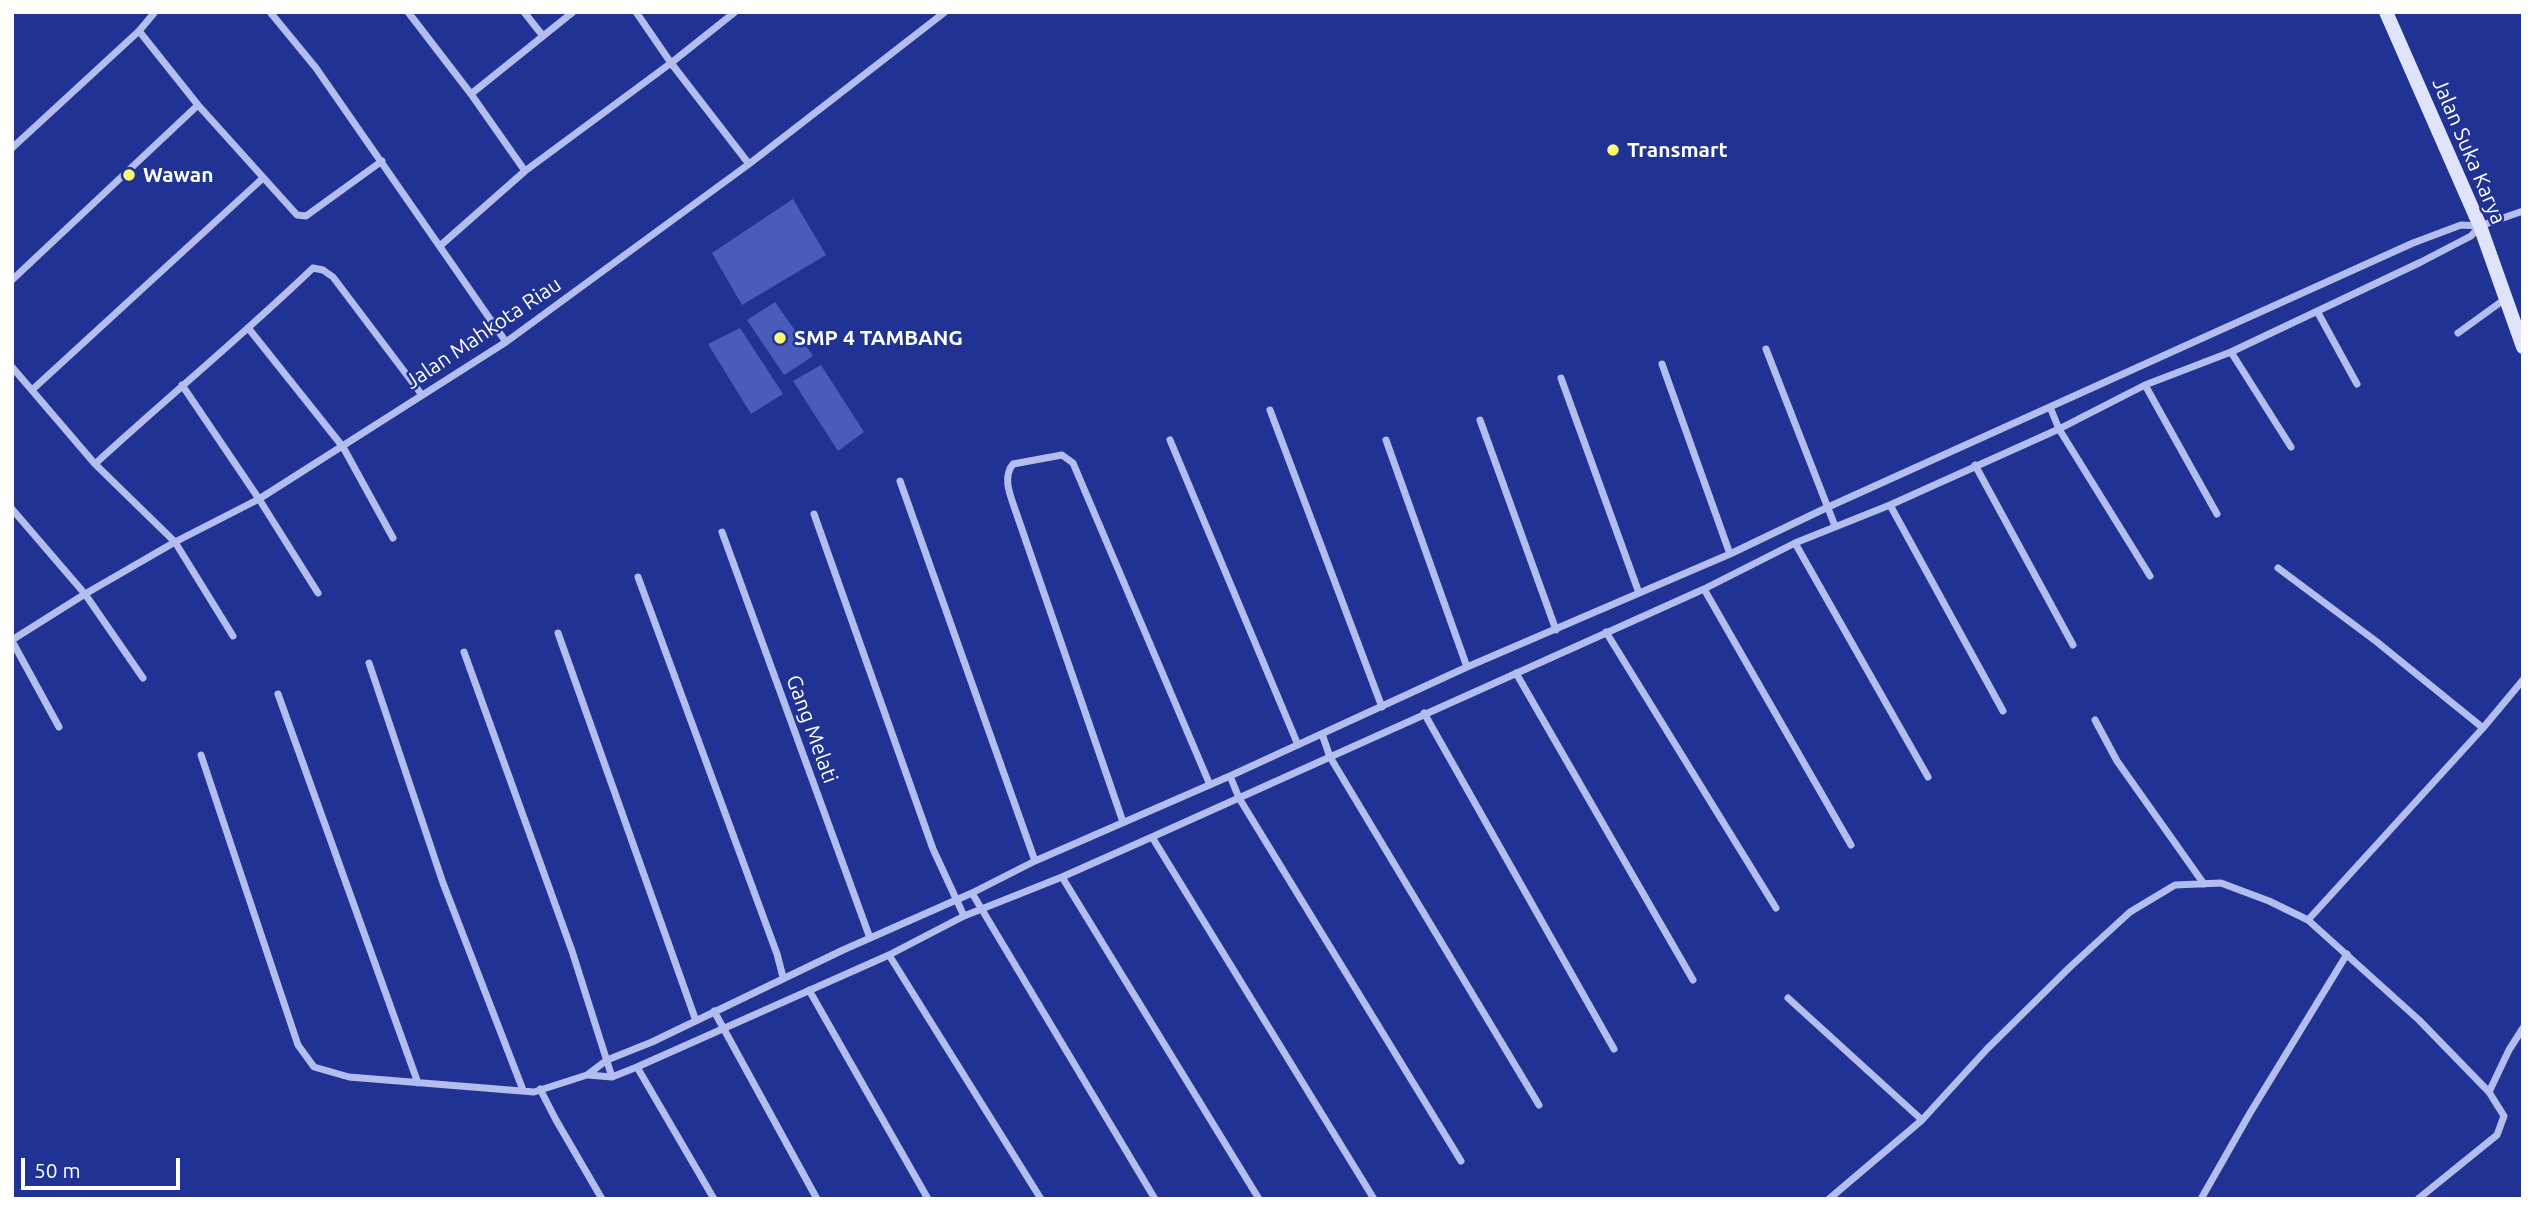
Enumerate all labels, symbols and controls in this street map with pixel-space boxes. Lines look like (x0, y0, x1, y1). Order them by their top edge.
street label: Jalan Suka Karya (2427, 74, 2511, 228)
place label: Transmart (1627, 137, 1728, 163)
marker: Transmart (1605, 142, 1621, 158)
place label: Wawan (143, 162, 213, 188)
marker: Wawan (121, 167, 137, 183)
street label: Jalan Mahkota Riau (400, 272, 566, 394)
place label: SMP 4 TAMBANG (794, 325, 963, 351)
marker: SMP 4 TAMBANG (772, 330, 788, 346)
street label: Gang Melati (781, 672, 843, 786)
scale bar (24, 1144, 184, 1188)
text: 50 m (34, 1158, 81, 1182)

